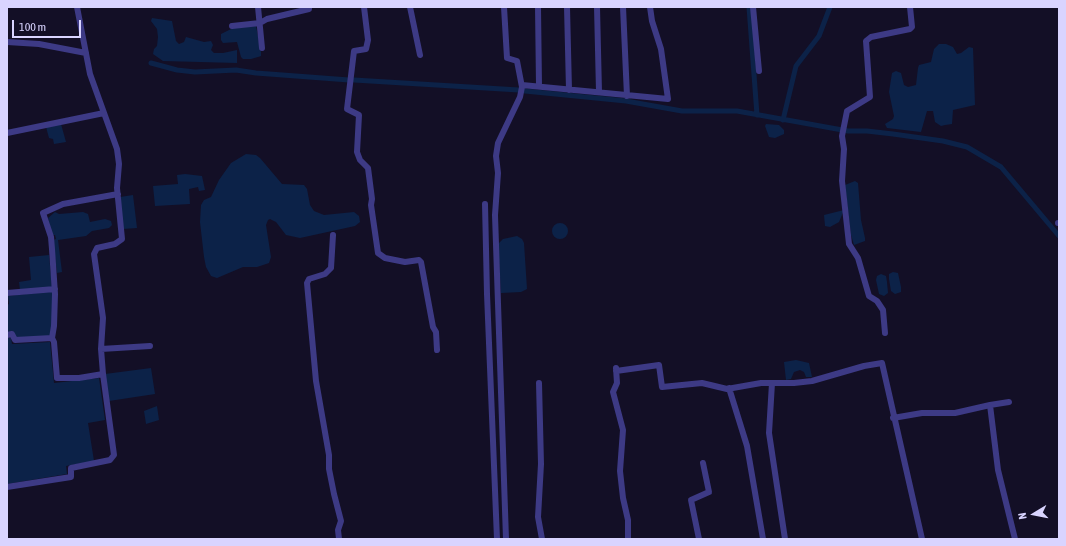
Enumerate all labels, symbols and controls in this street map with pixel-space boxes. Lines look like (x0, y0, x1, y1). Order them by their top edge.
scale bar (14, 12, 83, 38)
text: 100 m (19, 20, 46, 34)
north arrow (1014, 494, 1054, 534)
text: N (1016, 512, 1029, 520)

